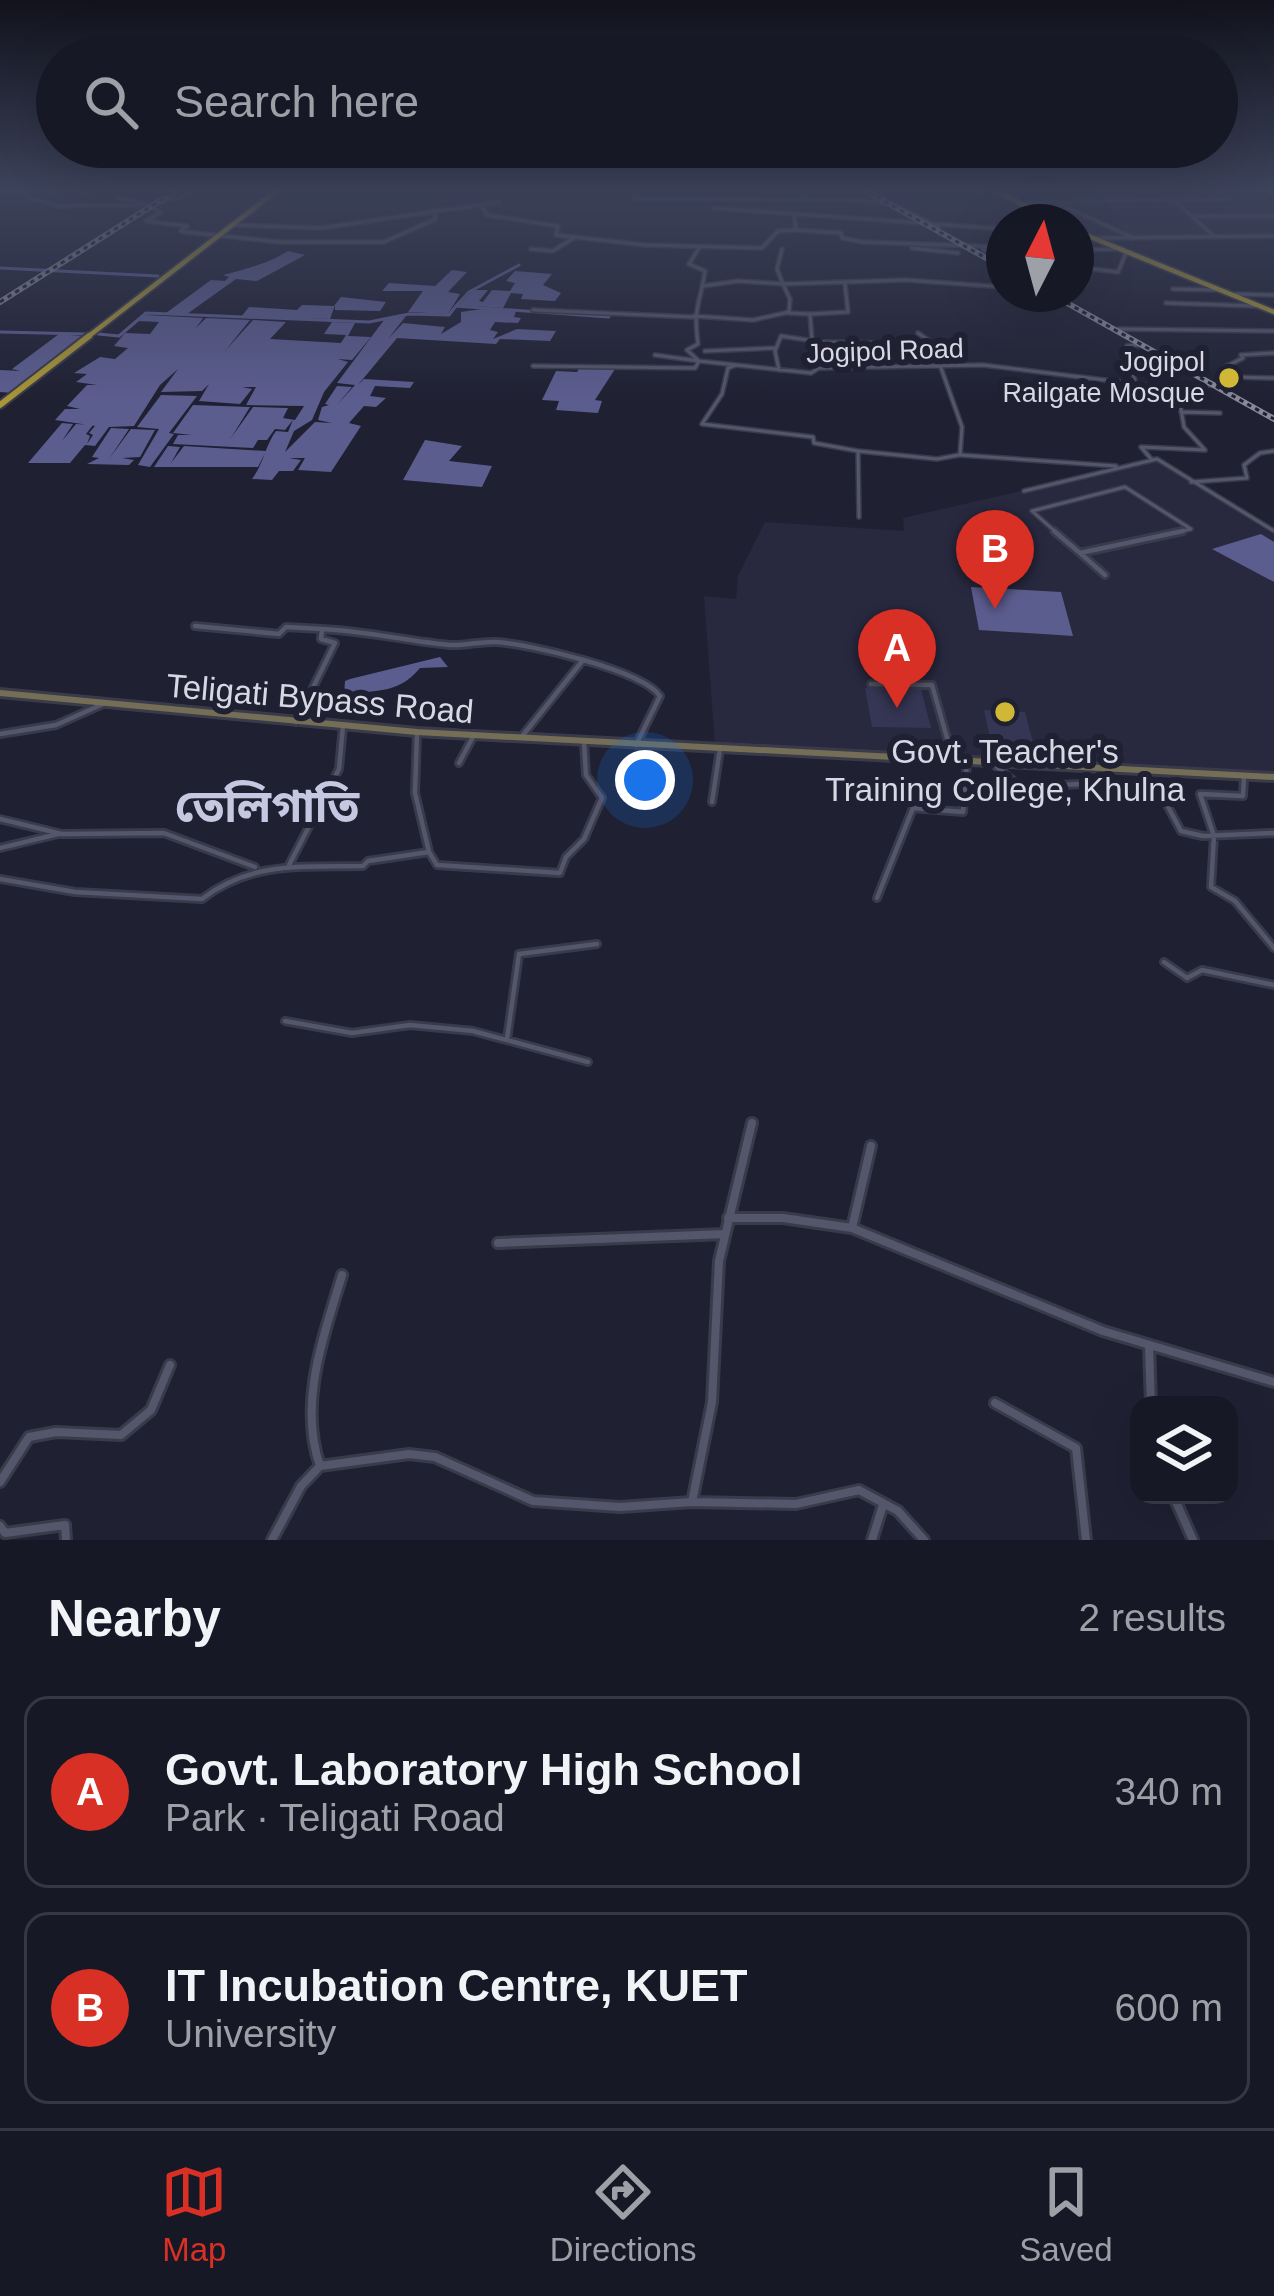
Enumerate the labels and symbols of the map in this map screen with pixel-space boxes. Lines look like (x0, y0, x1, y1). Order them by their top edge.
north arrow (986, 204, 1094, 312)
street label: Jogipol Road (806, 333, 964, 369)
place label: Jogipol Railgate Mosque (1002, 347, 1205, 408)
marker: Jogipol Railgate Mosque (1216, 365, 1242, 391)
pin: B (956, 510, 1034, 609)
pin: A (858, 609, 936, 708)
street label: Teligati Bypass Road (165, 667, 475, 730)
marker: Govt. Teacher's Training College, Khulna (992, 699, 1018, 725)
place label: Govt. Teacher's Training College, Khulna (825, 733, 1186, 808)
your location (615, 750, 675, 810)
district label: তেলিগাতি (175, 780, 361, 832)

